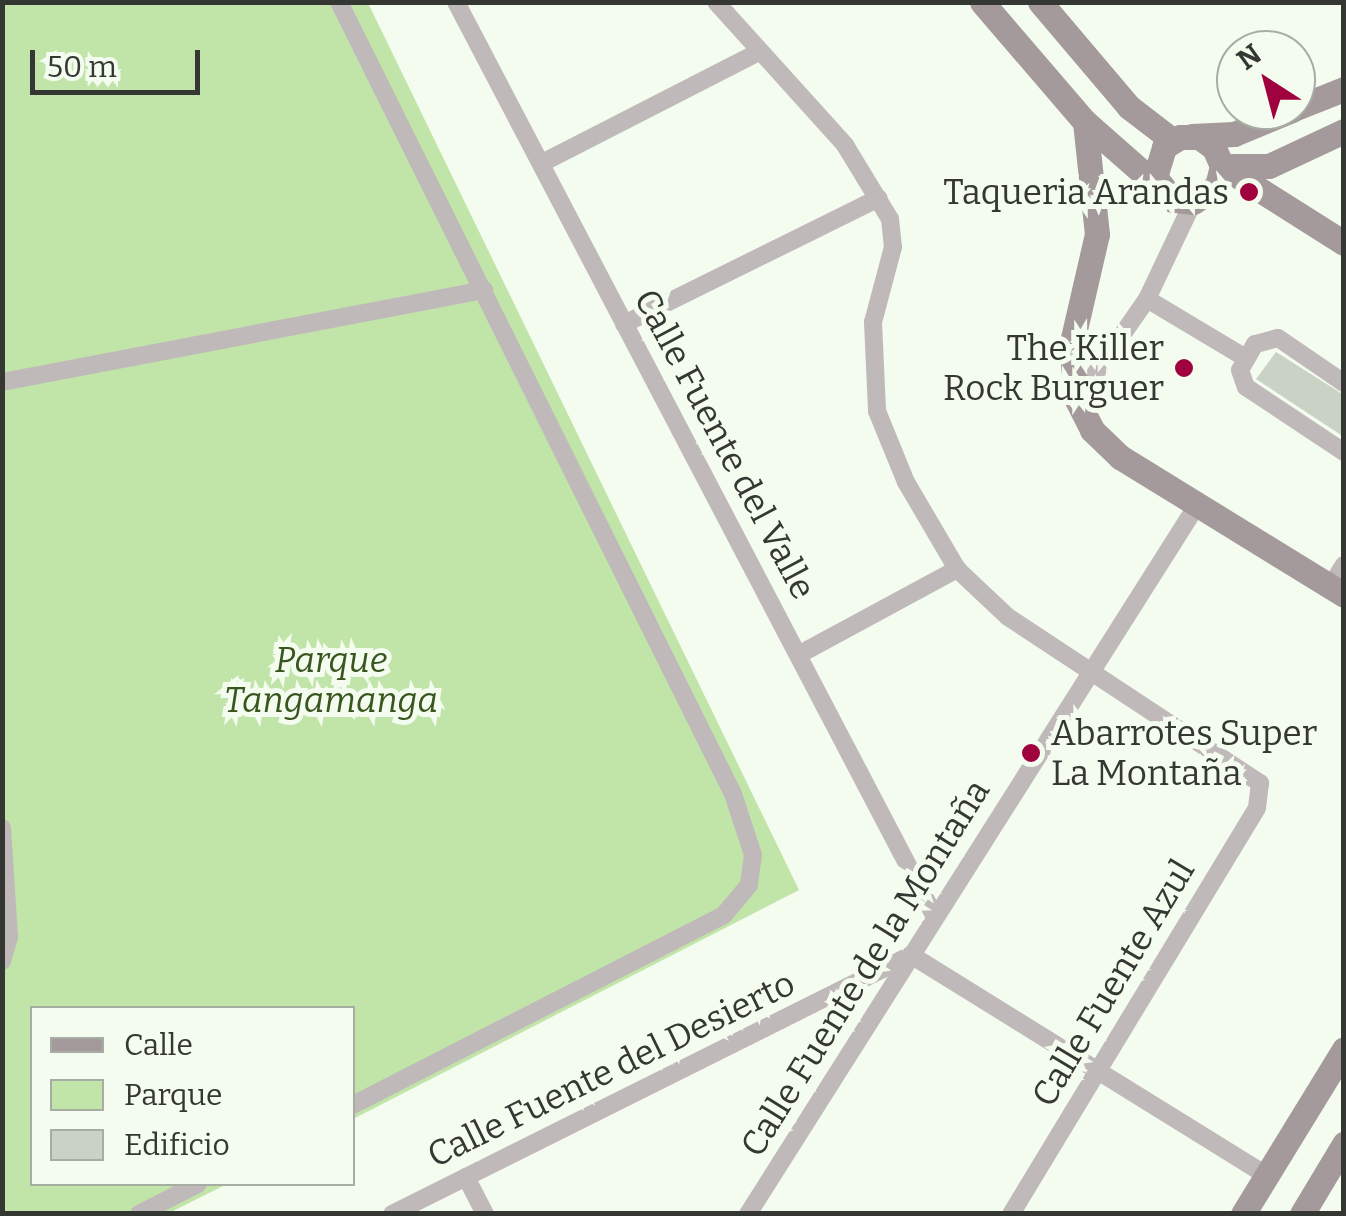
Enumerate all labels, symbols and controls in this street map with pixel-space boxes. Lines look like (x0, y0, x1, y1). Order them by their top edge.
scale bar (35, 30, 205, 92)
north arrow (1216, 30, 1316, 130)
text: N (1231, 37, 1268, 77)
text: 50 m (47, 49, 117, 85)
place label: Taqueria Arandas (943, 171, 1229, 213)
marker: Taqueria Arandas (1238, 181, 1260, 203)
street label: Calle Fuente del Valle (626, 282, 824, 606)
place label: The Killer Rock Burguer (943, 327, 1164, 409)
marker: The Killer Rock Burguer (1173, 357, 1195, 379)
park label: Parque Tangamanga (224, 639, 438, 721)
place label: Abarrotes Super La Montaña (1051, 712, 1317, 794)
marker: Abarrotes Super La Montaña (1020, 742, 1042, 764)
street label: Calle Fuente de la Montaña (732, 772, 998, 1164)
street label: Calle Fuente Azul (1023, 852, 1203, 1114)
street label: Calle Fuente del Desierto (421, 962, 801, 1176)
legend (30, 1006, 355, 1186)
text: Calle (124, 1027, 193, 1063)
text: Parque (124, 1077, 222, 1113)
text: Edificio (124, 1127, 230, 1163)

